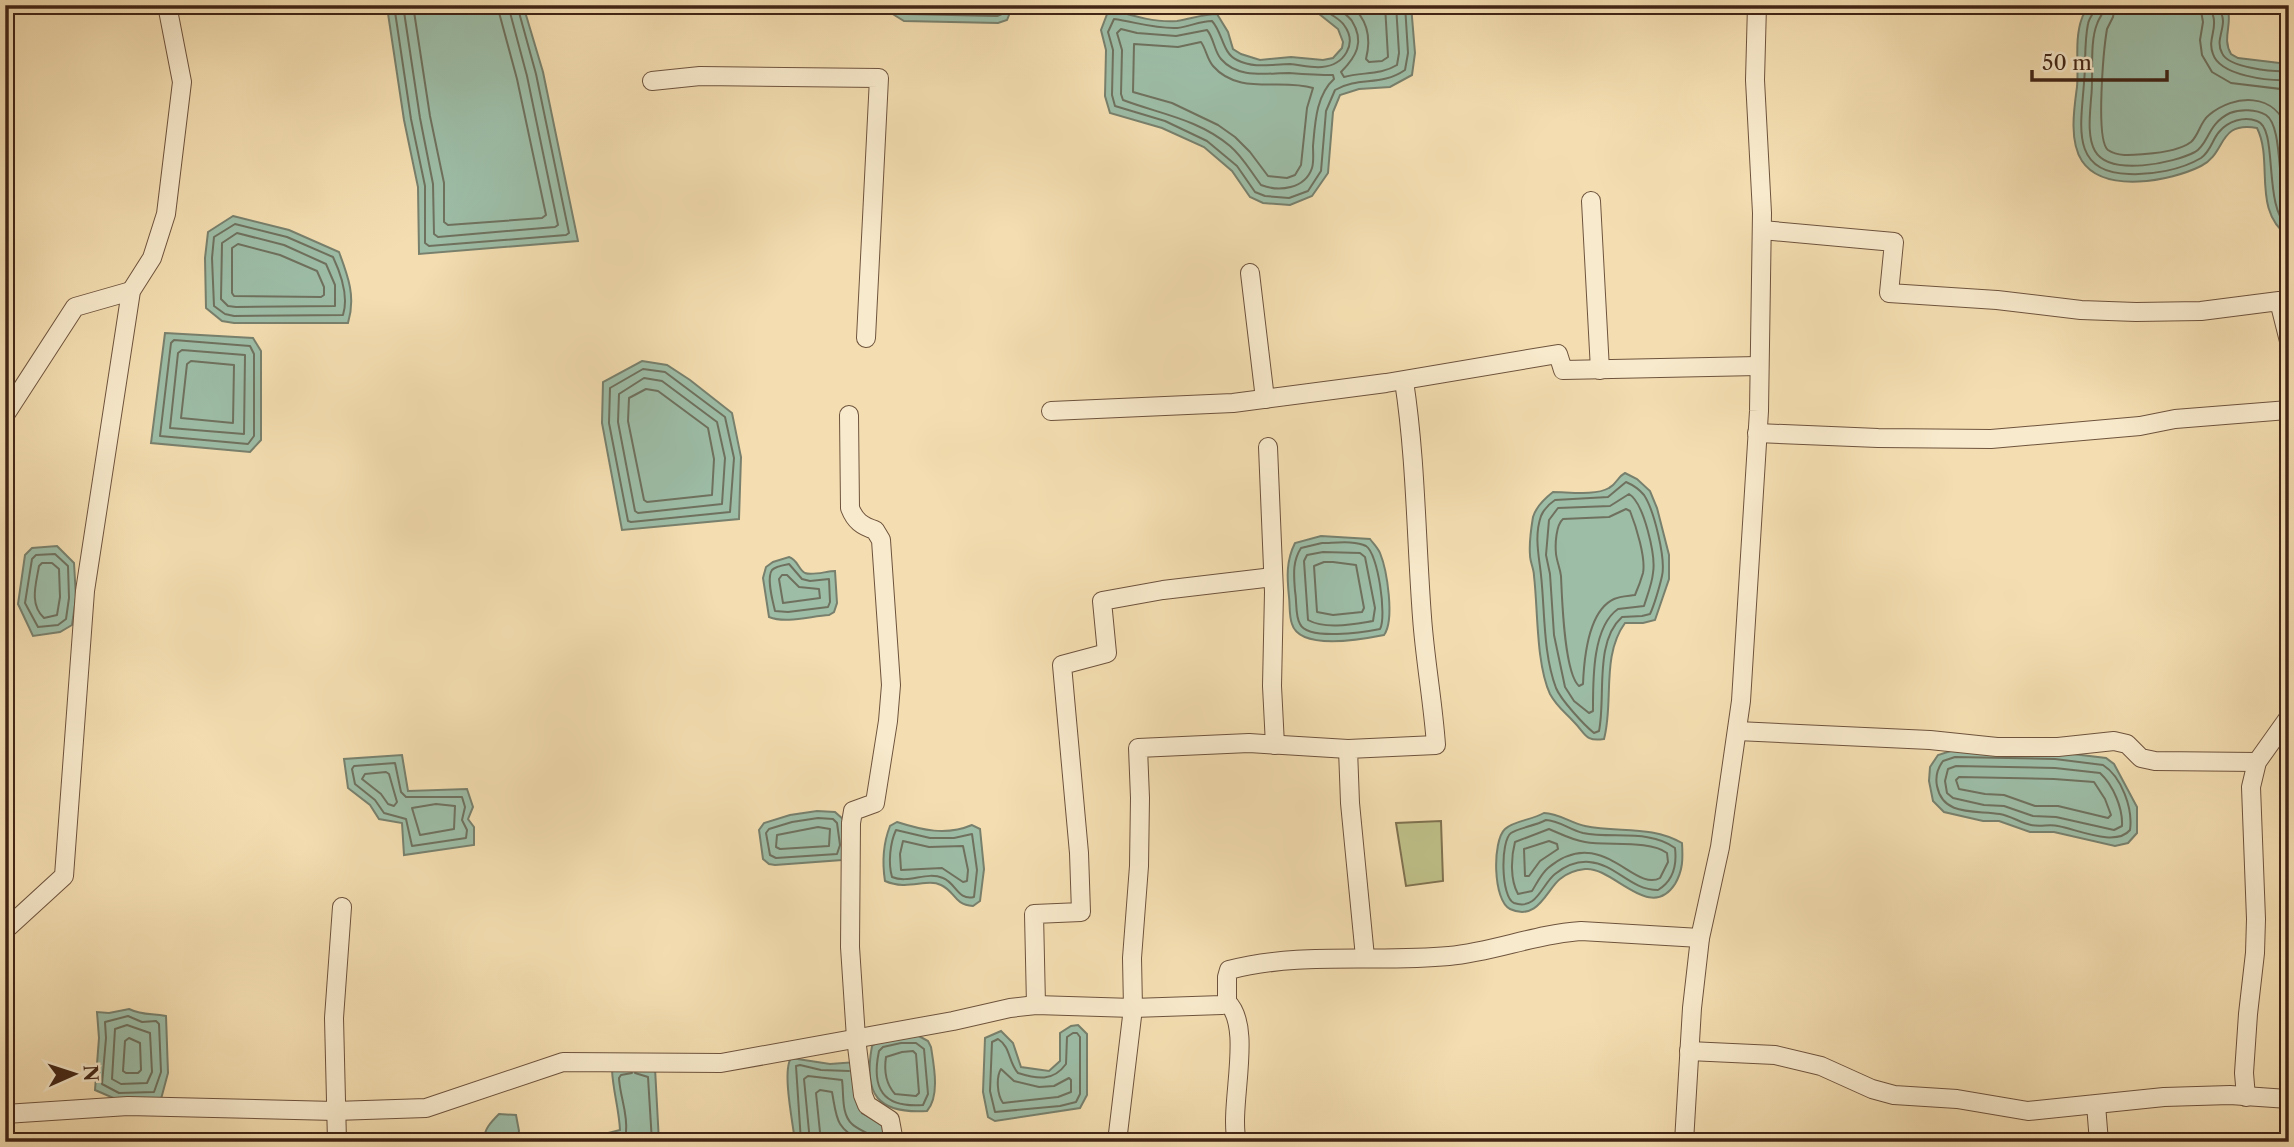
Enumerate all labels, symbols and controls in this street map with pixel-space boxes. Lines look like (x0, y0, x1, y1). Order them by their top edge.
scale bar (2032, 38, 2166, 82)
text: 50 m (2042, 50, 2092, 75)
north arrow (38, 1038, 108, 1108)
text: N (79, 1064, 102, 1082)

